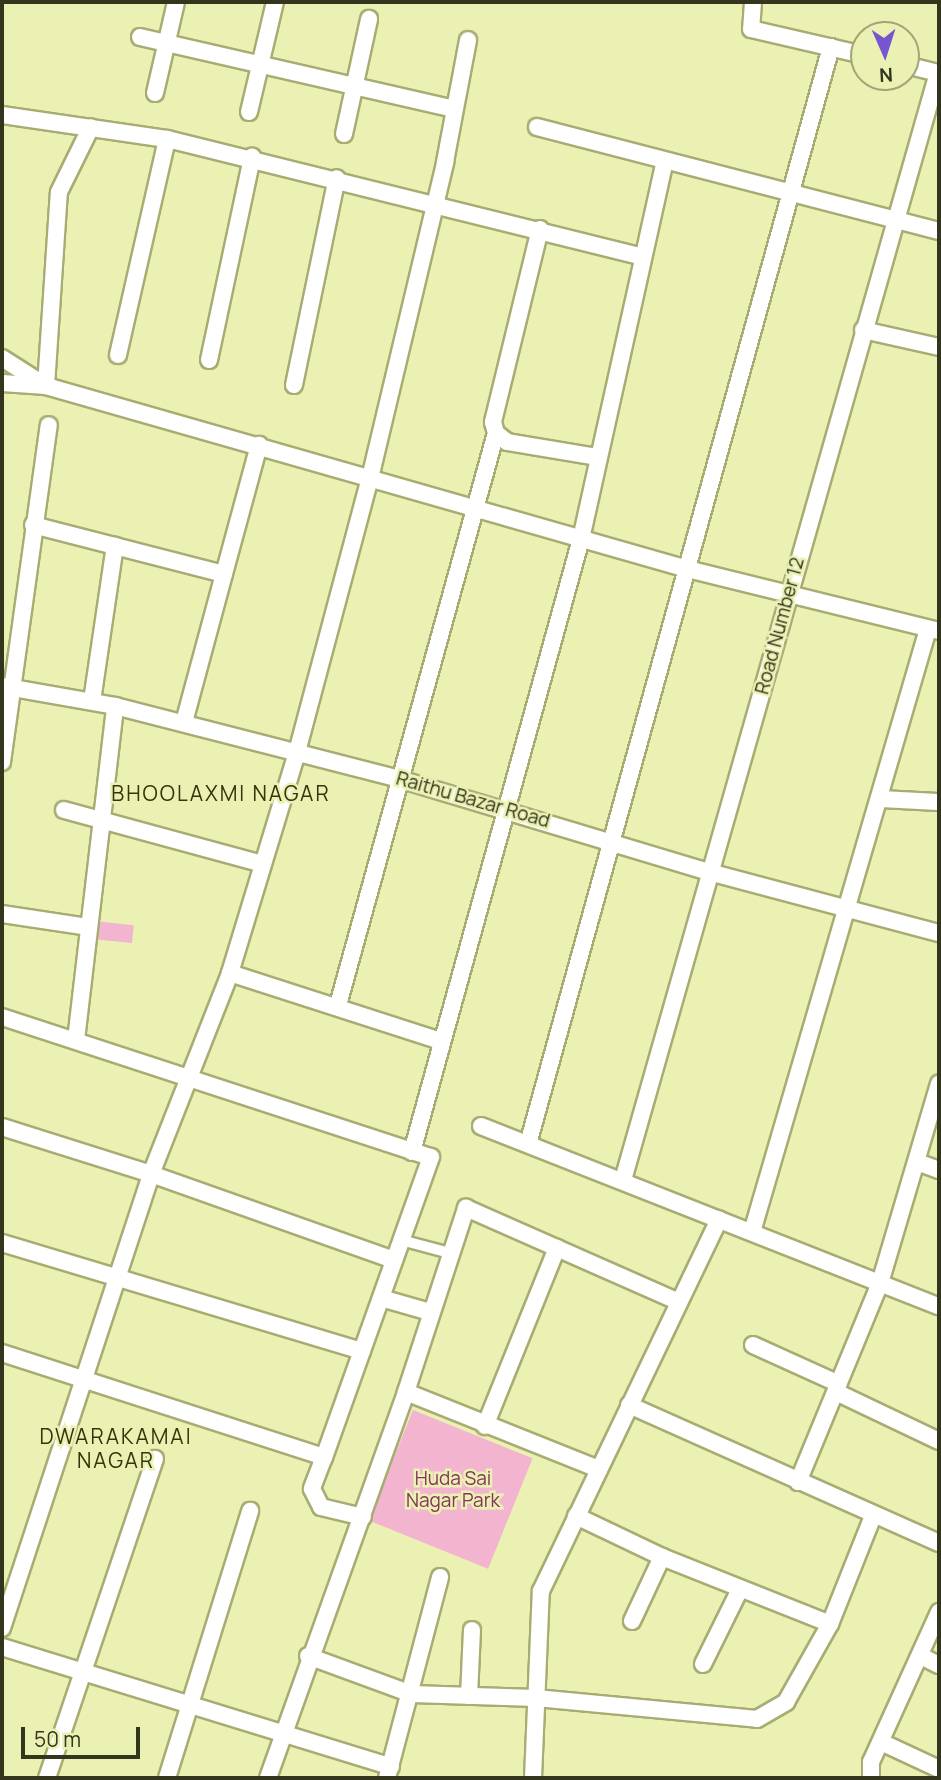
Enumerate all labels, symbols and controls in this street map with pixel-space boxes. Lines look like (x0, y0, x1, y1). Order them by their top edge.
north arrow (850, 21, 920, 91)
text: N (878, 62, 893, 88)
street label: Road Number 12 (751, 555, 809, 697)
street label: Raithu Bazar Road (393, 767, 553, 833)
district label: BHOOLAXMI NAGAR (113, 780, 329, 806)
district label: DWARAKAMAI NAGAR (41, 1423, 191, 1473)
park label: Huda Sai Nagar Park (406, 1468, 500, 1512)
scale bar (24, 1714, 144, 1758)
text: 50 m (34, 1725, 81, 1753)

